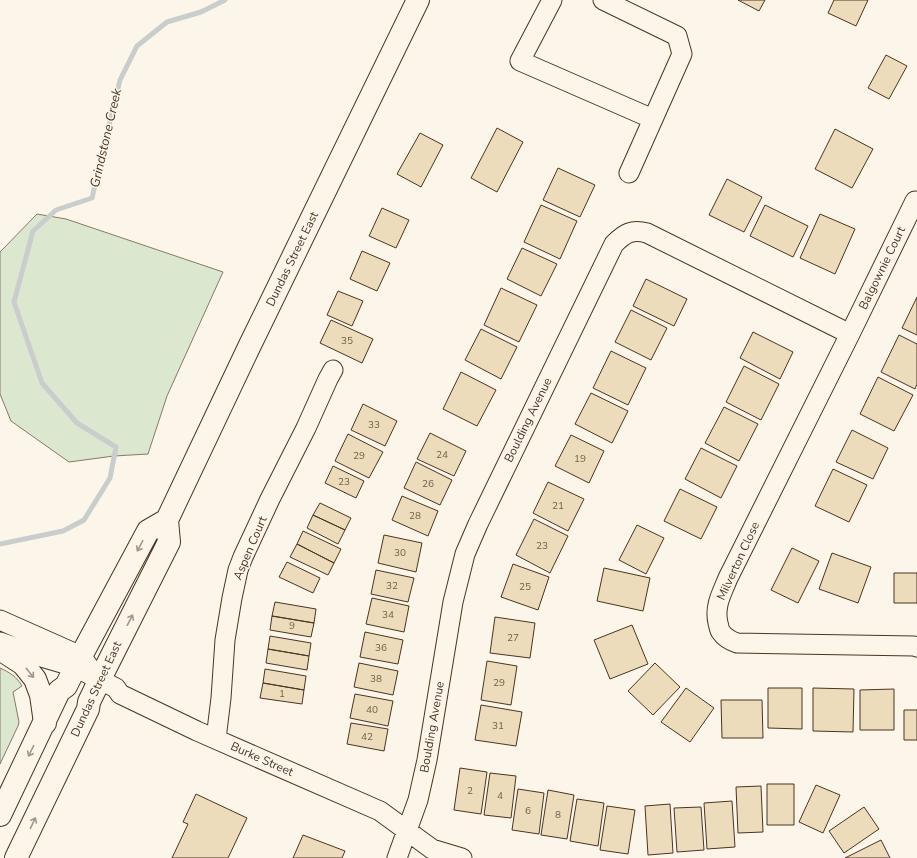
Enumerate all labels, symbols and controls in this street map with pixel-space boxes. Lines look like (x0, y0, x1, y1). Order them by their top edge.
water label: Grindstone Creek (86, 86, 126, 189)
street label: Dundas Street East (262, 208, 322, 309)
street label: Balgownie Court (855, 223, 909, 312)
house number: 35 (341, 334, 353, 348)
street label: Boulding Avenue (501, 375, 555, 465)
house number: 33 (368, 418, 380, 432)
house number: 24 (436, 448, 448, 462)
house number: 29 (353, 449, 365, 463)
house number: 19 (574, 452, 586, 466)
house number: 23 (338, 475, 350, 489)
house number: 26 (422, 477, 434, 491)
house number: 21 (552, 499, 564, 513)
house number: 28 (409, 509, 421, 523)
street label: Aspen Court (229, 513, 271, 582)
street label: Milverton Close (713, 519, 763, 603)
one-way arrow (136, 539, 143, 551)
house number: 23 (536, 539, 548, 553)
house number: 30 (394, 546, 406, 560)
house number: 32 (386, 579, 398, 593)
house number: 25 (519, 580, 531, 594)
house number: 34 (382, 608, 394, 622)
one-way arrow (126, 614, 134, 626)
house number: 9 (289, 619, 295, 633)
house number: 27 (507, 631, 519, 645)
street label: Dundas Street East (67, 638, 125, 739)
house number: 36 (375, 641, 387, 655)
one-way arrow (26, 668, 35, 678)
house number: 38 (370, 672, 382, 686)
house number: 29 (493, 676, 505, 690)
street label: Boulding Avenue (416, 680, 448, 774)
house number: 1 (279, 687, 285, 701)
house number: 40 (366, 703, 378, 717)
house number: 31 (492, 719, 504, 733)
house number: 42 (361, 730, 373, 744)
street label: Burke Street (228, 738, 297, 780)
one-way arrow (27, 744, 34, 756)
house number: 2 (467, 784, 473, 798)
house number: 4 (497, 789, 503, 803)
house number: 6 (525, 804, 531, 818)
house number: 8 (555, 808, 561, 822)
one-way arrow (30, 817, 37, 829)

